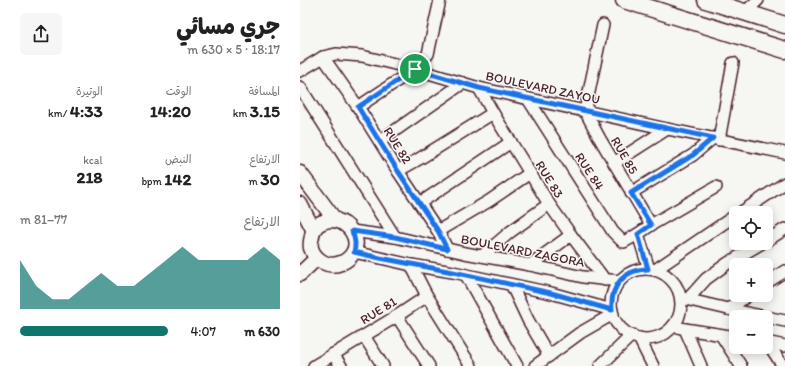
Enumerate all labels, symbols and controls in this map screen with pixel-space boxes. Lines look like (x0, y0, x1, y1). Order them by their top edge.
button: share (20, 13, 62, 55)
text: جري مسائي (176, 13, 280, 40)
text: 18:17 · 5 × 630 m (187, 42, 280, 57)
pin (398, 52, 432, 86)
icon: arrive (404, 58, 426, 80)
street label: BOULEVARD ZAYOU (484, 68, 601, 107)
text: الوتيرة (76, 85, 103, 98)
text: الوقت (166, 85, 191, 98)
text: المسافة (249, 85, 280, 98)
text: 4:33 (70, 101, 103, 121)
text: 14:20 (150, 101, 191, 121)
text: 3.15 (250, 101, 280, 121)
text: /km (48, 107, 70, 120)
text: km (233, 107, 250, 120)
street label: RUE 82 (380, 124, 415, 167)
street label: RUE 85 (608, 134, 641, 177)
street label: RUE 84 (572, 150, 607, 193)
text: النبض (165, 153, 191, 166)
text: الارتفاع (249, 153, 280, 166)
text: kcal (83, 154, 103, 167)
street label: RUE 83 (532, 158, 567, 201)
text: 218 (77, 167, 103, 187)
text: 142 (164, 169, 191, 189)
text: 30 (260, 169, 280, 189)
text: bpm (141, 175, 164, 188)
text: m (249, 175, 260, 188)
map controls (729, 206, 773, 354)
button: locate (729, 206, 773, 250)
text: 77–81 m (20, 212, 67, 227)
text: الارتفاع (244, 214, 280, 229)
street label: BOULEVARD ZAGORA (460, 231, 587, 270)
button: + (729, 258, 773, 302)
street label: RUE 81 (357, 294, 399, 327)
button: − (729, 310, 773, 354)
text: 4:07 (191, 324, 216, 339)
text: 630 m (244, 324, 280, 339)

